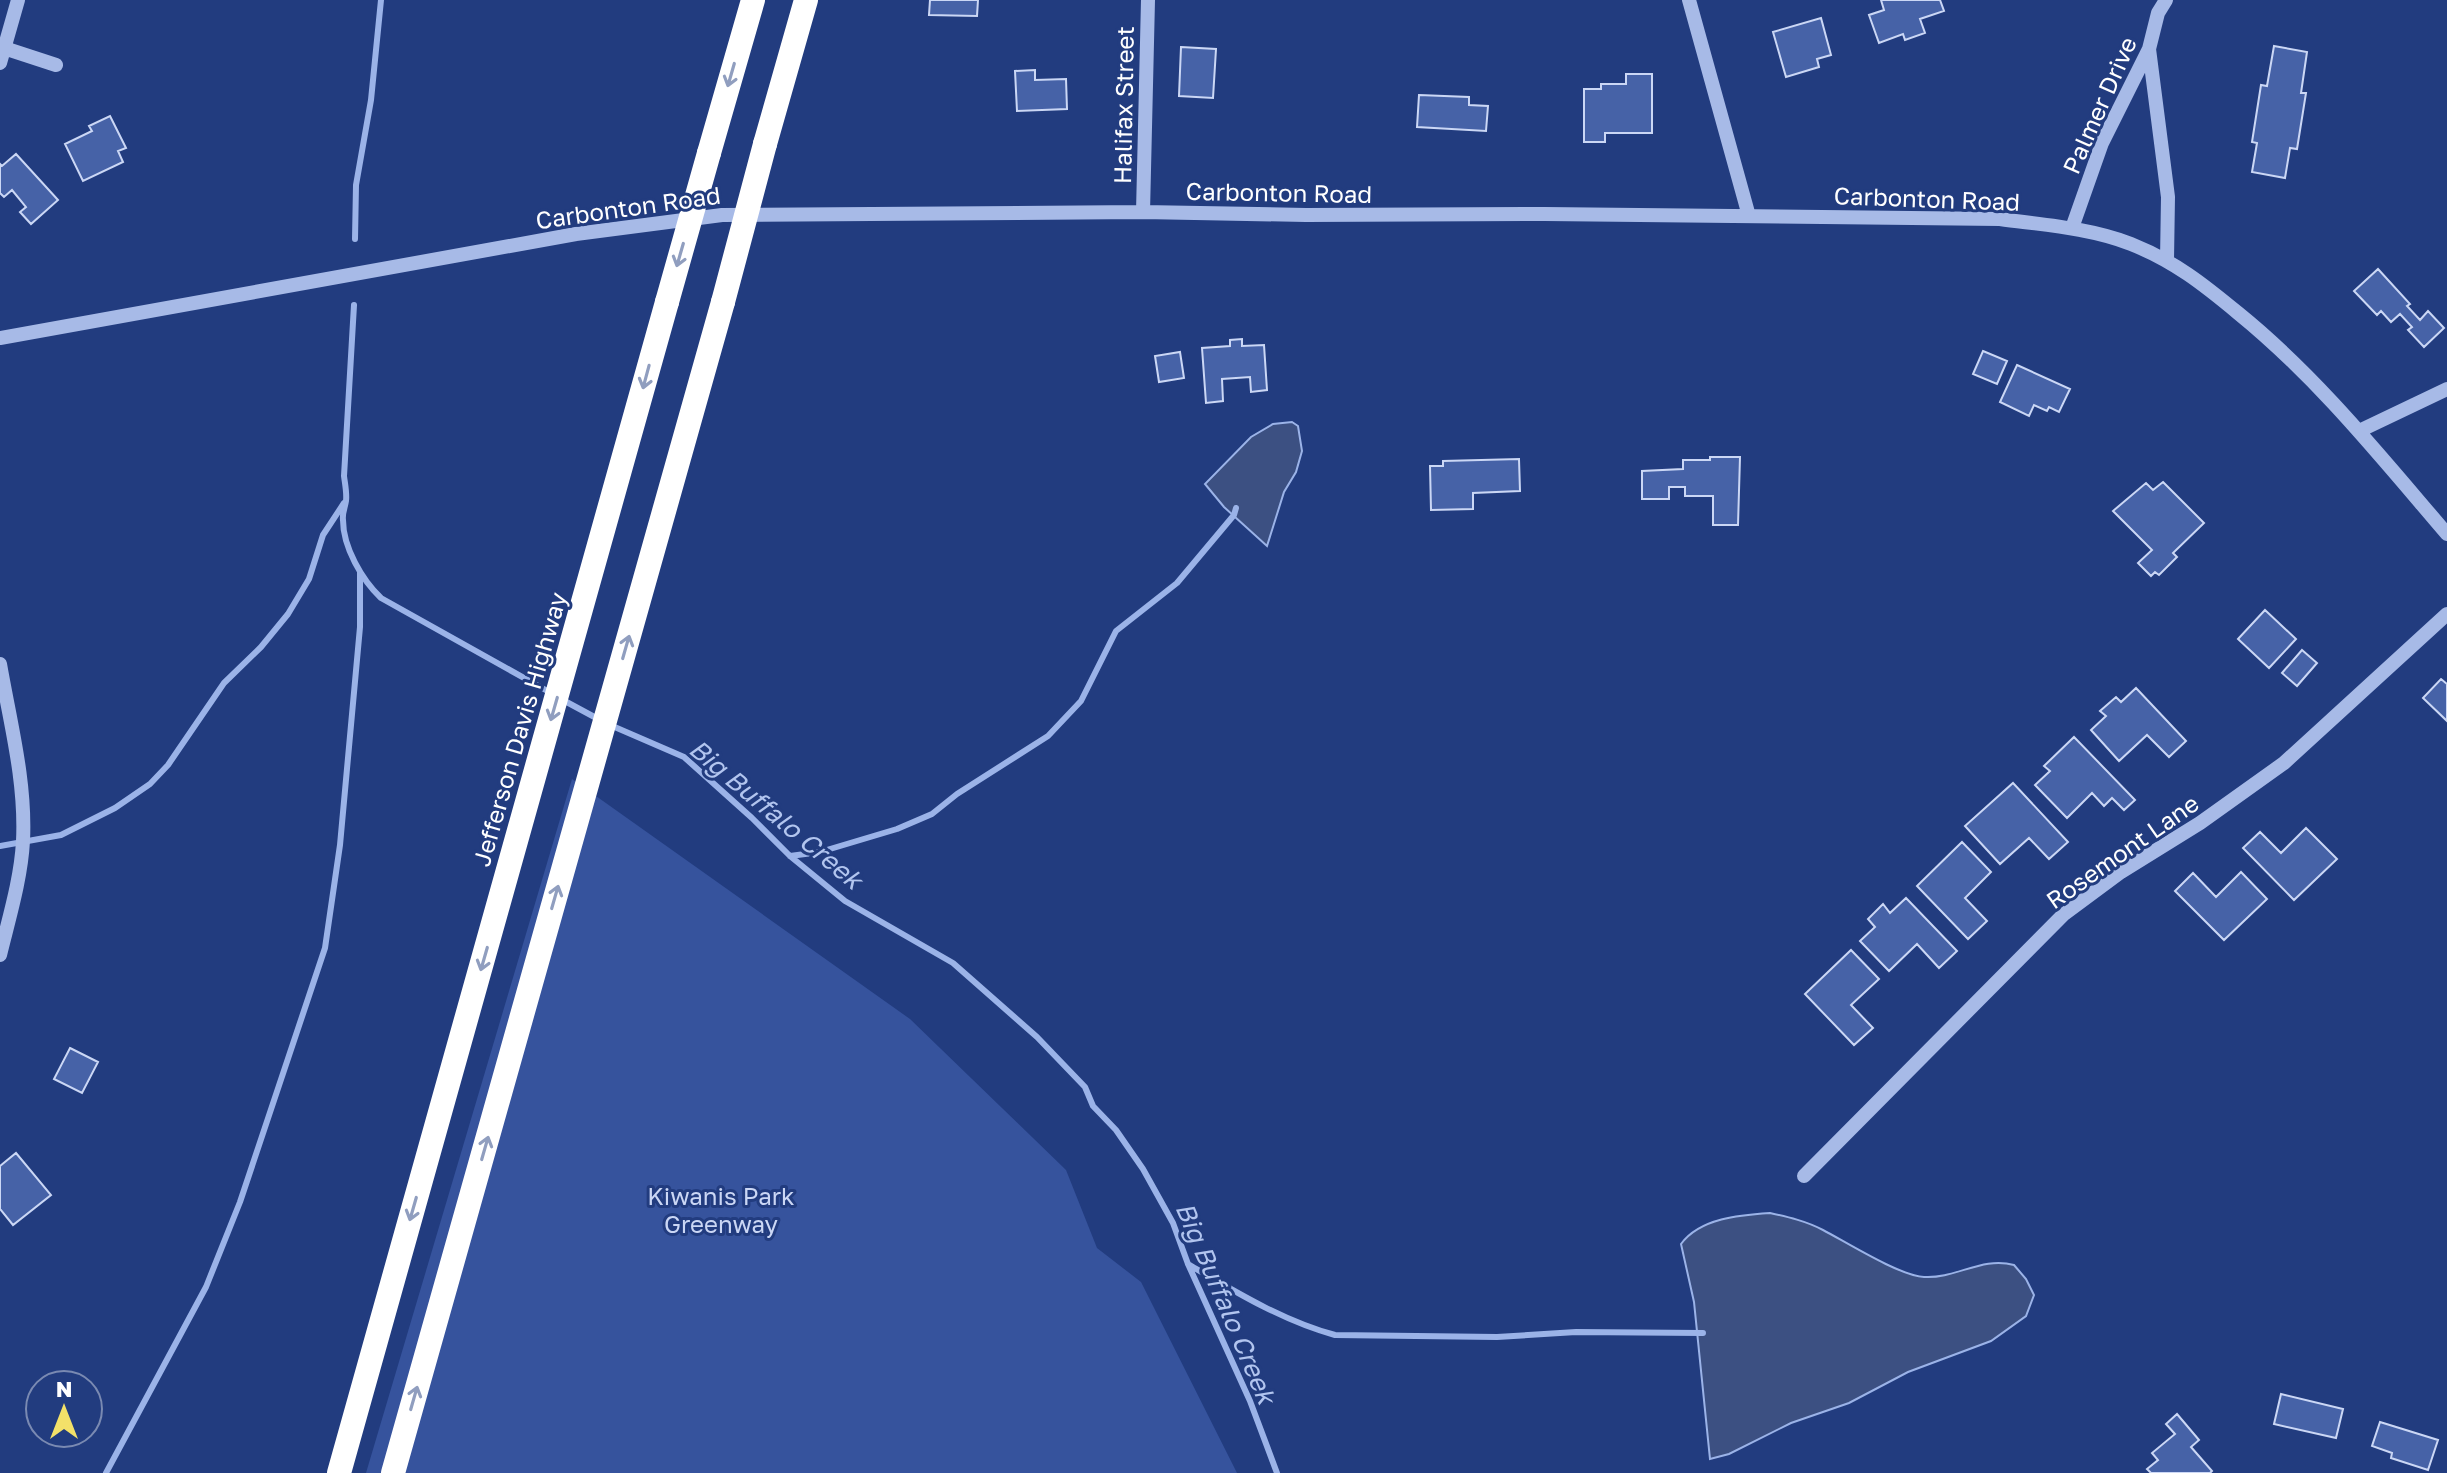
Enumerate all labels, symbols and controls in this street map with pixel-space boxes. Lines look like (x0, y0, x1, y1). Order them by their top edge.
street label: Halifax Street (1107, 26, 1139, 184)
street label: Palmer Drive (2056, 32, 2142, 178)
one-way arrow (723, 62, 738, 88)
street label: Carbonton Road (1186, 176, 1372, 208)
street label: Carbonton Road (534, 180, 722, 234)
street label: Carbonton Road (1833, 180, 2021, 216)
one-way arrow (672, 241, 687, 267)
one-way arrow (638, 364, 653, 390)
street label: Jefferson Davis Highway (466, 589, 572, 869)
one-way arrow (619, 635, 634, 661)
one-way arrow (546, 696, 561, 722)
water label: Big Buffalo Creek (683, 733, 870, 897)
street label: Rosemont Lane (2040, 788, 2204, 914)
one-way arrow (549, 885, 564, 911)
one-way arrow (476, 946, 491, 972)
one-way arrow (478, 1135, 493, 1161)
park label: Kiwanis Park Greenway (647, 1181, 795, 1238)
one-way arrow (405, 1196, 420, 1222)
water label: Big Buffalo Creek (1170, 1198, 1283, 1411)
north arrow (24, 1369, 104, 1449)
text: N (56, 1375, 72, 1402)
one-way arrow (407, 1385, 422, 1411)

